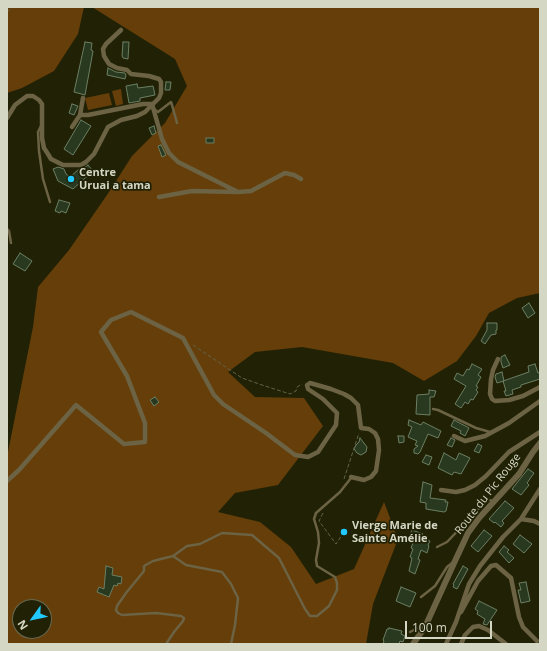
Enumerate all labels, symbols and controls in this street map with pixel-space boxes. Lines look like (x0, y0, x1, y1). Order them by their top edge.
place label: Centre Uruai a tama (79, 166, 151, 192)
marker: Centre Uruai a tama (66, 174, 76, 184)
street label: Route du Pic Rouge (452, 451, 524, 537)
place label: Vierge Marie de Sainte Amélie (352, 519, 438, 545)
marker: Vierge Marie de Sainte Amélie (339, 527, 349, 537)
north arrow (12, 599, 52, 639)
scale bar (407, 613, 494, 639)
text: N (14, 617, 31, 633)
text: 100 m (412, 619, 447, 636)

